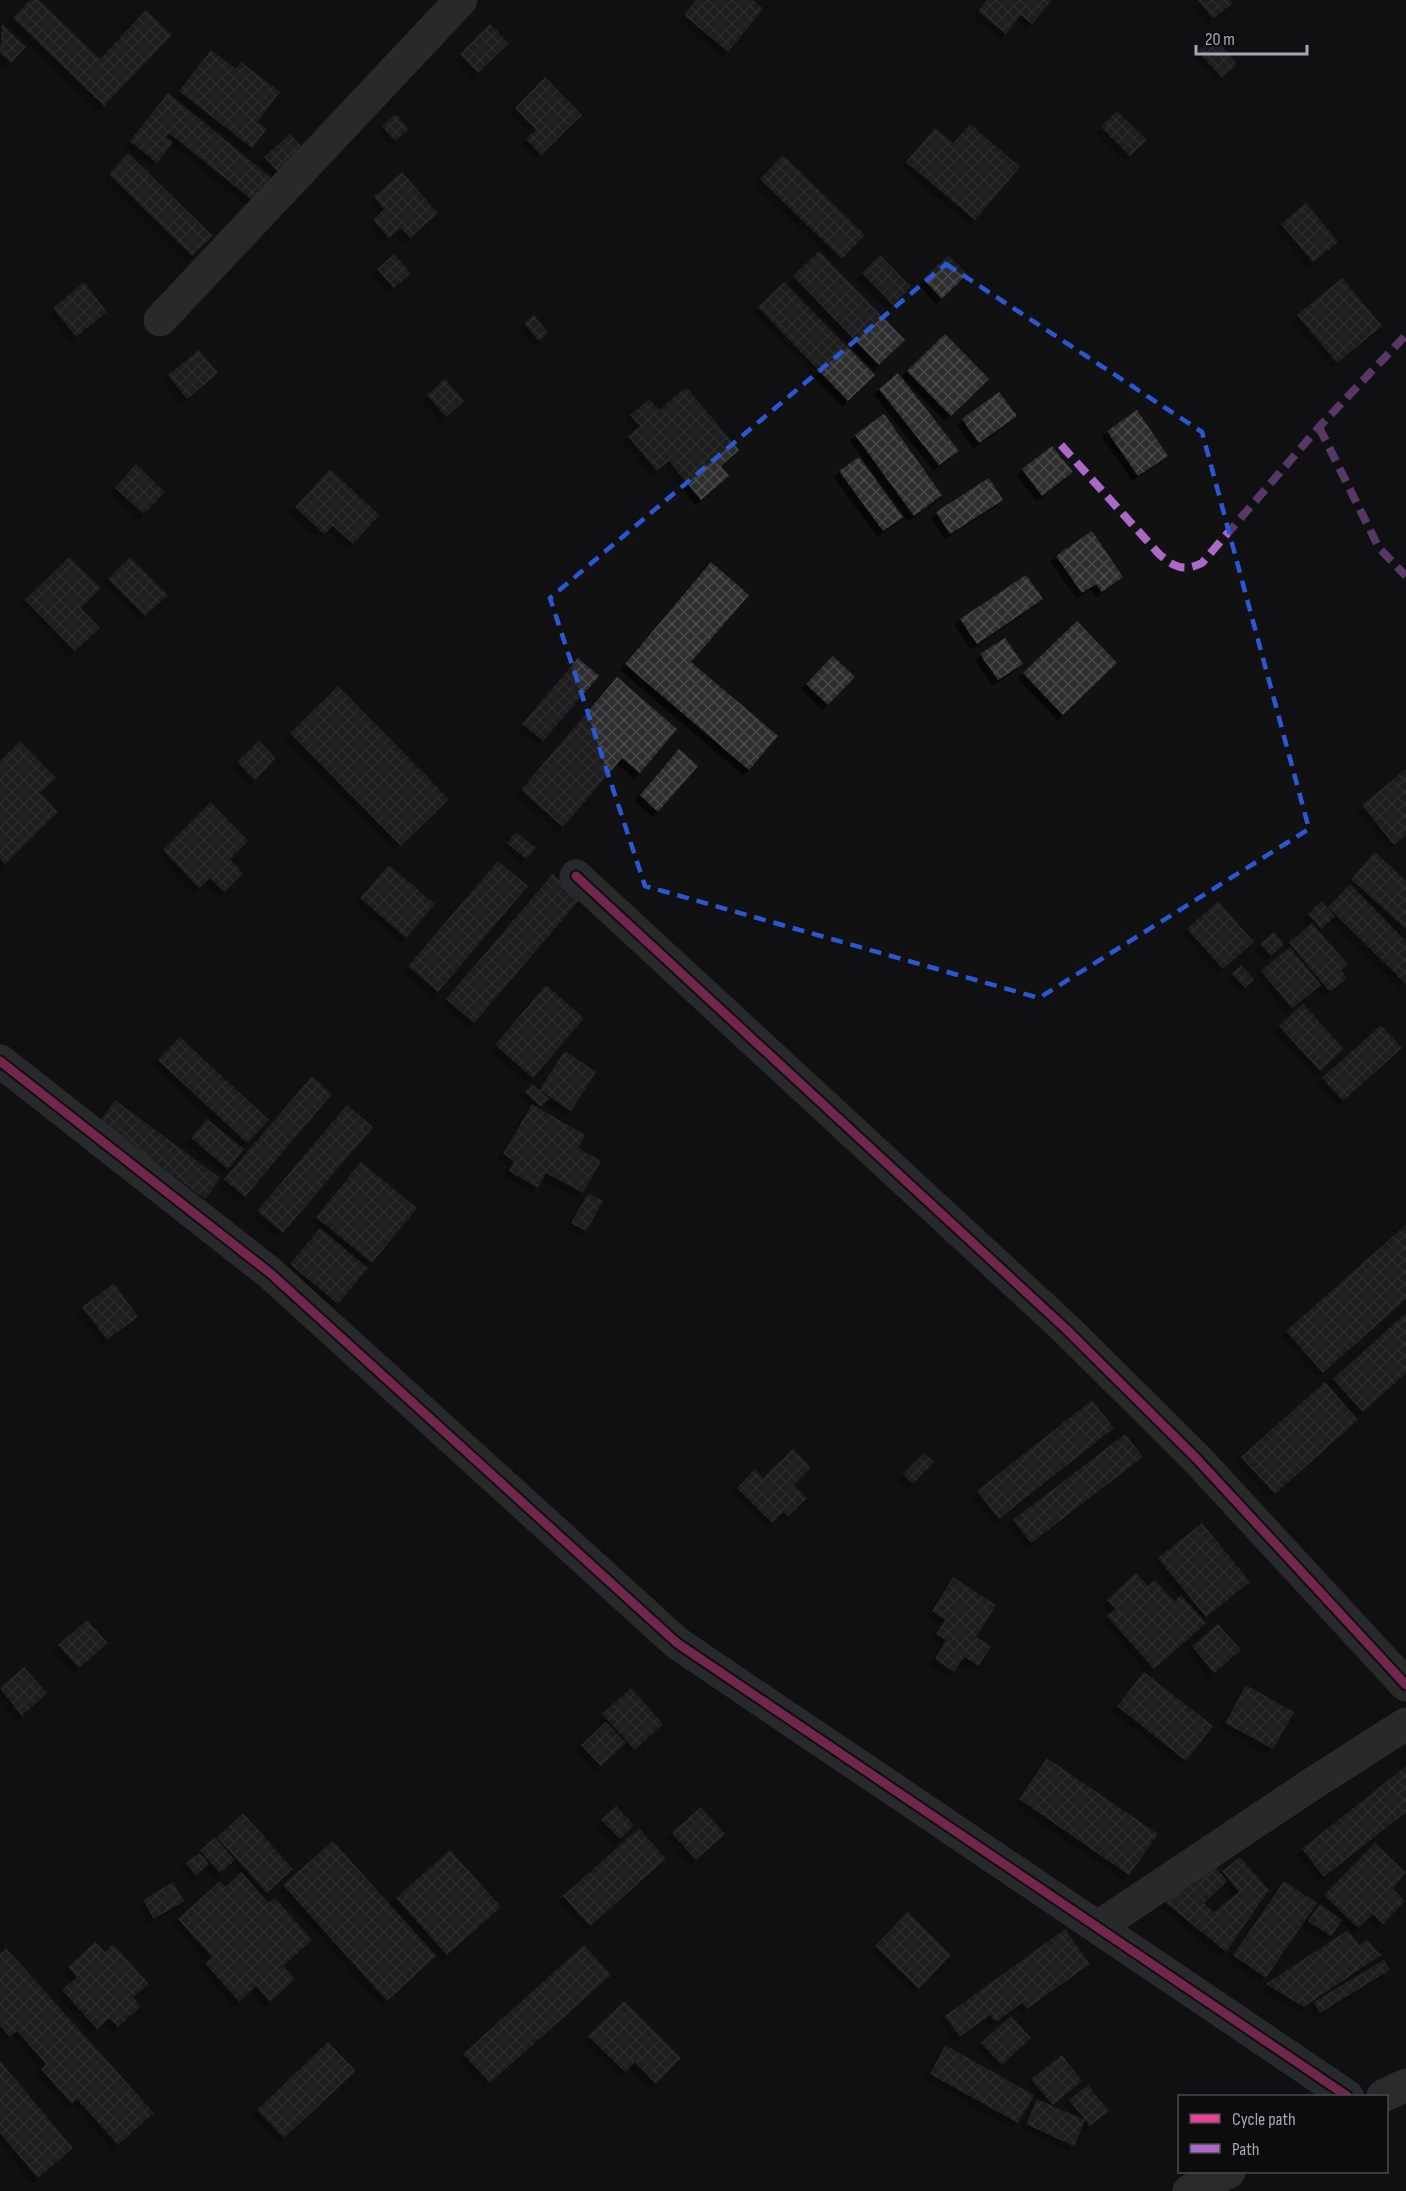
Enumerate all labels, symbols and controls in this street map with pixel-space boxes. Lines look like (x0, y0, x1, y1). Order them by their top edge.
scale bar (1196, 18, 1307, 56)
text: 20 m (1205, 29, 1235, 50)
legend (1178, 2095, 1388, 2173)
text: Cycle path (1232, 2109, 1296, 2130)
text: Path (1232, 2139, 1260, 2160)

